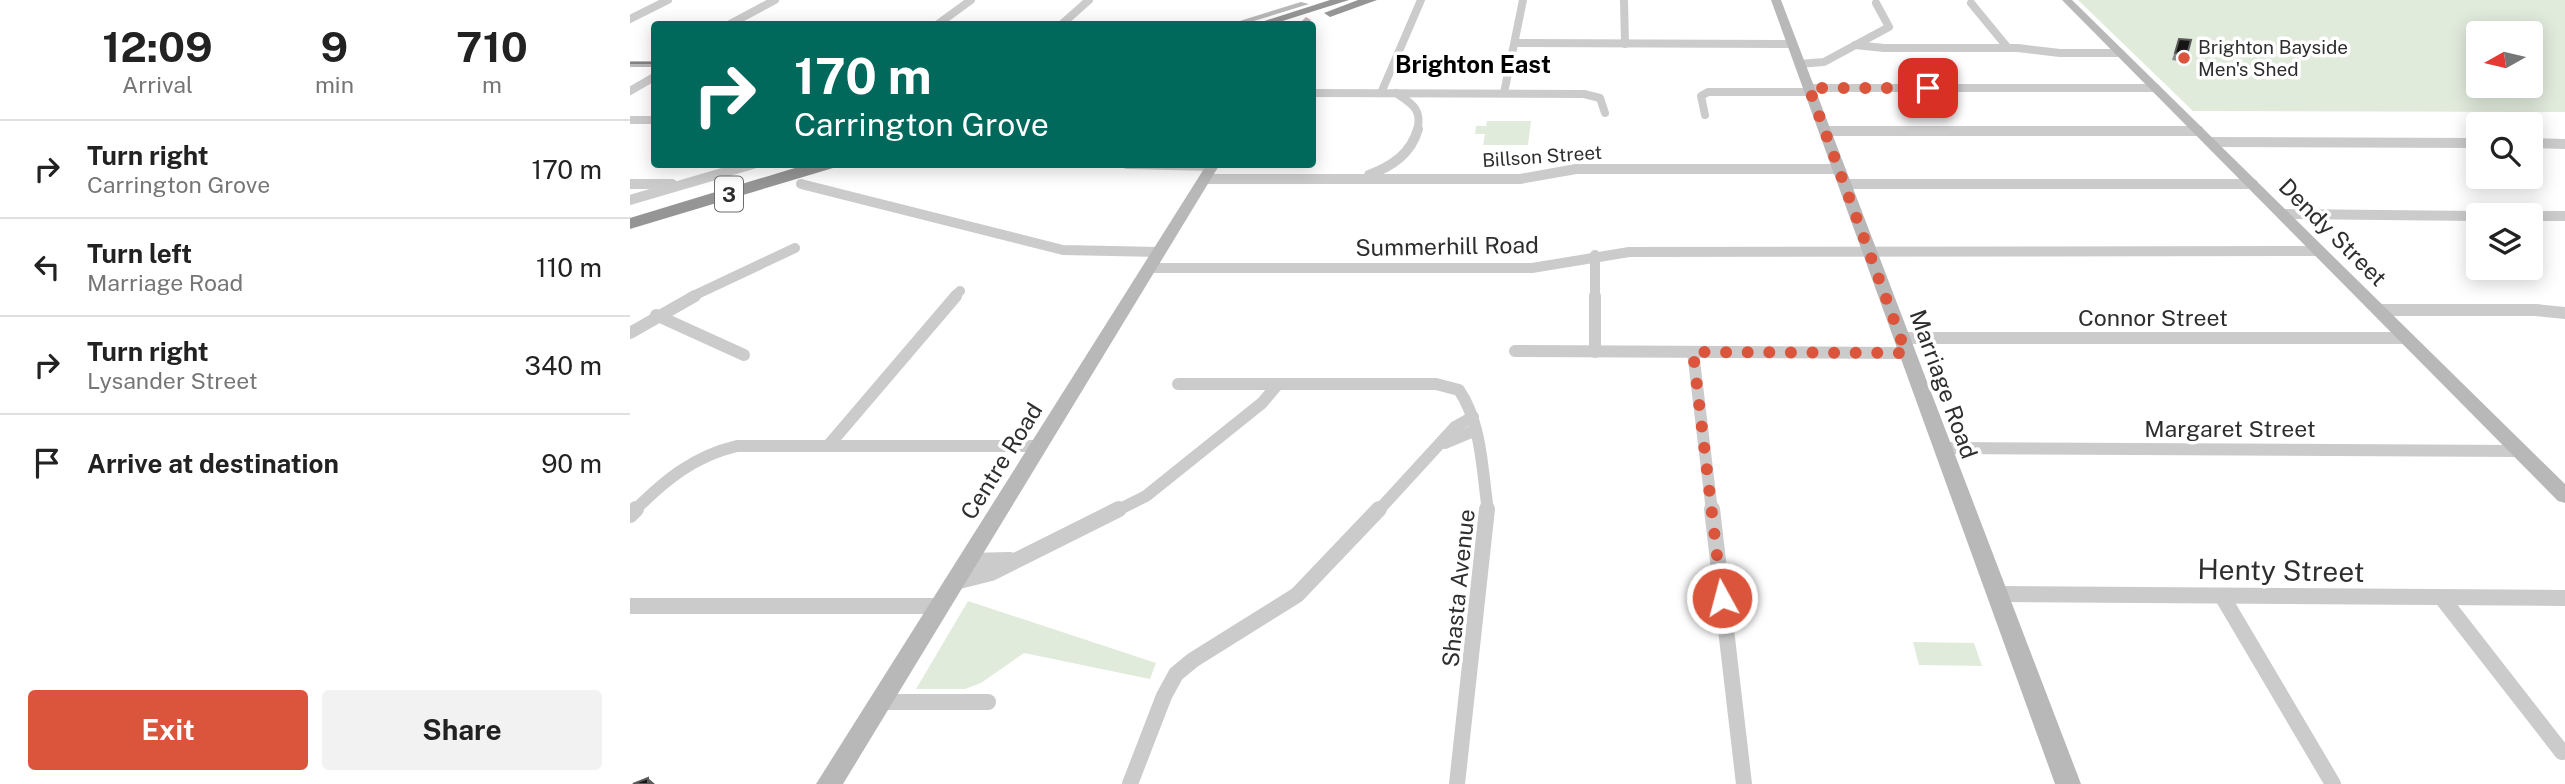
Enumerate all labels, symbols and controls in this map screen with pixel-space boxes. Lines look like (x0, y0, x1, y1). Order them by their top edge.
north arrow (2466, 21, 2543, 98)
map controls (2466, 21, 2543, 280)
text: 12:09 (102, 22, 213, 71)
text: 9 (321, 22, 348, 71)
text: 710 (456, 22, 528, 71)
place label: Brighton Bayside Men's Shed (2198, 36, 2348, 80)
text: 170 m (794, 47, 932, 105)
icon: right (679, 49, 770, 140)
district label: Brighton East (1395, 50, 1551, 78)
marker: Brighton Bayside Men's Shed (2176, 50, 2192, 66)
pin (1898, 58, 1958, 118)
icon: arrive (1909, 69, 1947, 107)
text: Arrival (122, 71, 193, 98)
text: min (315, 71, 354, 98)
text: m (482, 71, 502, 98)
text: Carrington Grove (794, 106, 1049, 143)
button: search (2466, 112, 2543, 189)
text: Turn right (87, 140, 209, 171)
street label: Billson Street (1481, 141, 1603, 171)
icon: right (28, 150, 66, 188)
text: 170 m (532, 154, 602, 185)
text: Carrington Grove (87, 171, 270, 198)
street label: Dendy Street (2274, 173, 2392, 291)
road number: 3 (715, 176, 743, 212)
button: layers (2466, 203, 2543, 280)
street label: Summerhill Road (1355, 231, 1539, 261)
text: Turn left (87, 238, 192, 269)
icon: left (28, 248, 66, 286)
text: 110 m (536, 252, 602, 283)
text: Marriage Road (87, 269, 243, 296)
street label: Connor Street (2078, 304, 2228, 331)
street label: Marriage Road (1905, 306, 1983, 462)
text: Turn right (87, 336, 209, 367)
icon: right (28, 346, 66, 384)
text: 340 m (525, 350, 602, 381)
text: Lysander Street (87, 367, 258, 394)
street label: Centre Road (954, 398, 1048, 524)
street label: Margaret Street (2144, 415, 2316, 442)
icon: arrive (28, 444, 66, 482)
text: Arrive at destination (87, 448, 339, 479)
text: 90 m (541, 448, 602, 479)
street label: Shasta Avenue (1436, 508, 1480, 668)
street label: Henty Street (2197, 552, 2365, 588)
position arrow (1685, 561, 1759, 635)
button: Exit (28, 690, 308, 770)
button: Share (322, 690, 602, 770)

